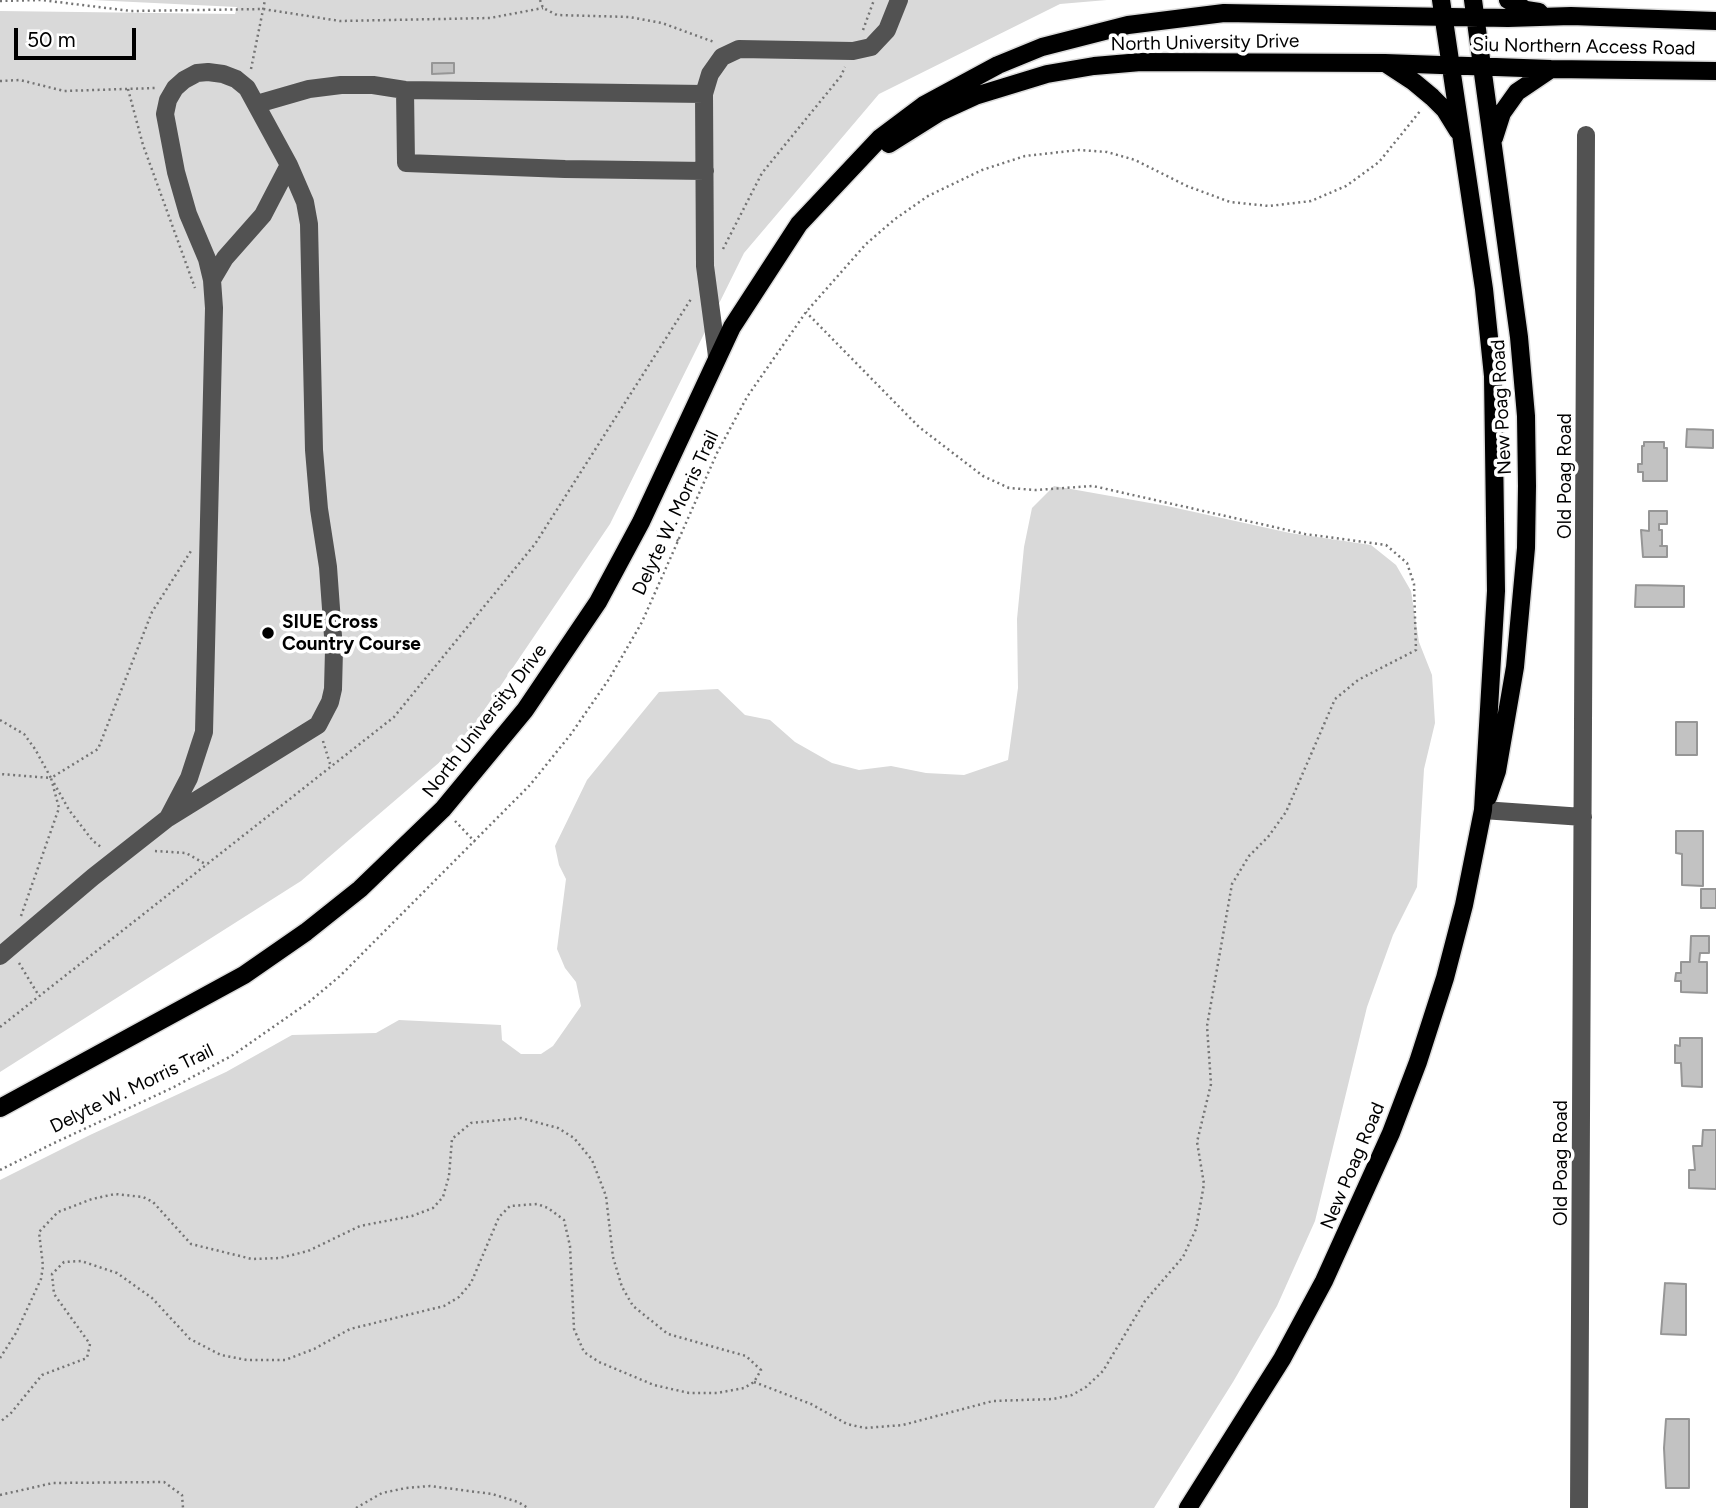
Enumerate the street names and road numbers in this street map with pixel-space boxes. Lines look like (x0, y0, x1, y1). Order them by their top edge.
street label: North University Drive (1111, 30, 1299, 56)
street label: Siu Northern Access Road (1472, 34, 1696, 60)
street label: New Poag Road (1487, 339, 1517, 475)
street label: Old Poag Road (1554, 413, 1576, 539)
street label: Delyte W. Morris Trail (628, 427, 724, 599)
street label: North University Drive (418, 640, 552, 802)
street label: Delyte W. Morris Trail (47, 1040, 217, 1138)
street label: New Poag Road (1316, 1099, 1390, 1233)
street label: Old Poag Road (1550, 1100, 1572, 1226)

